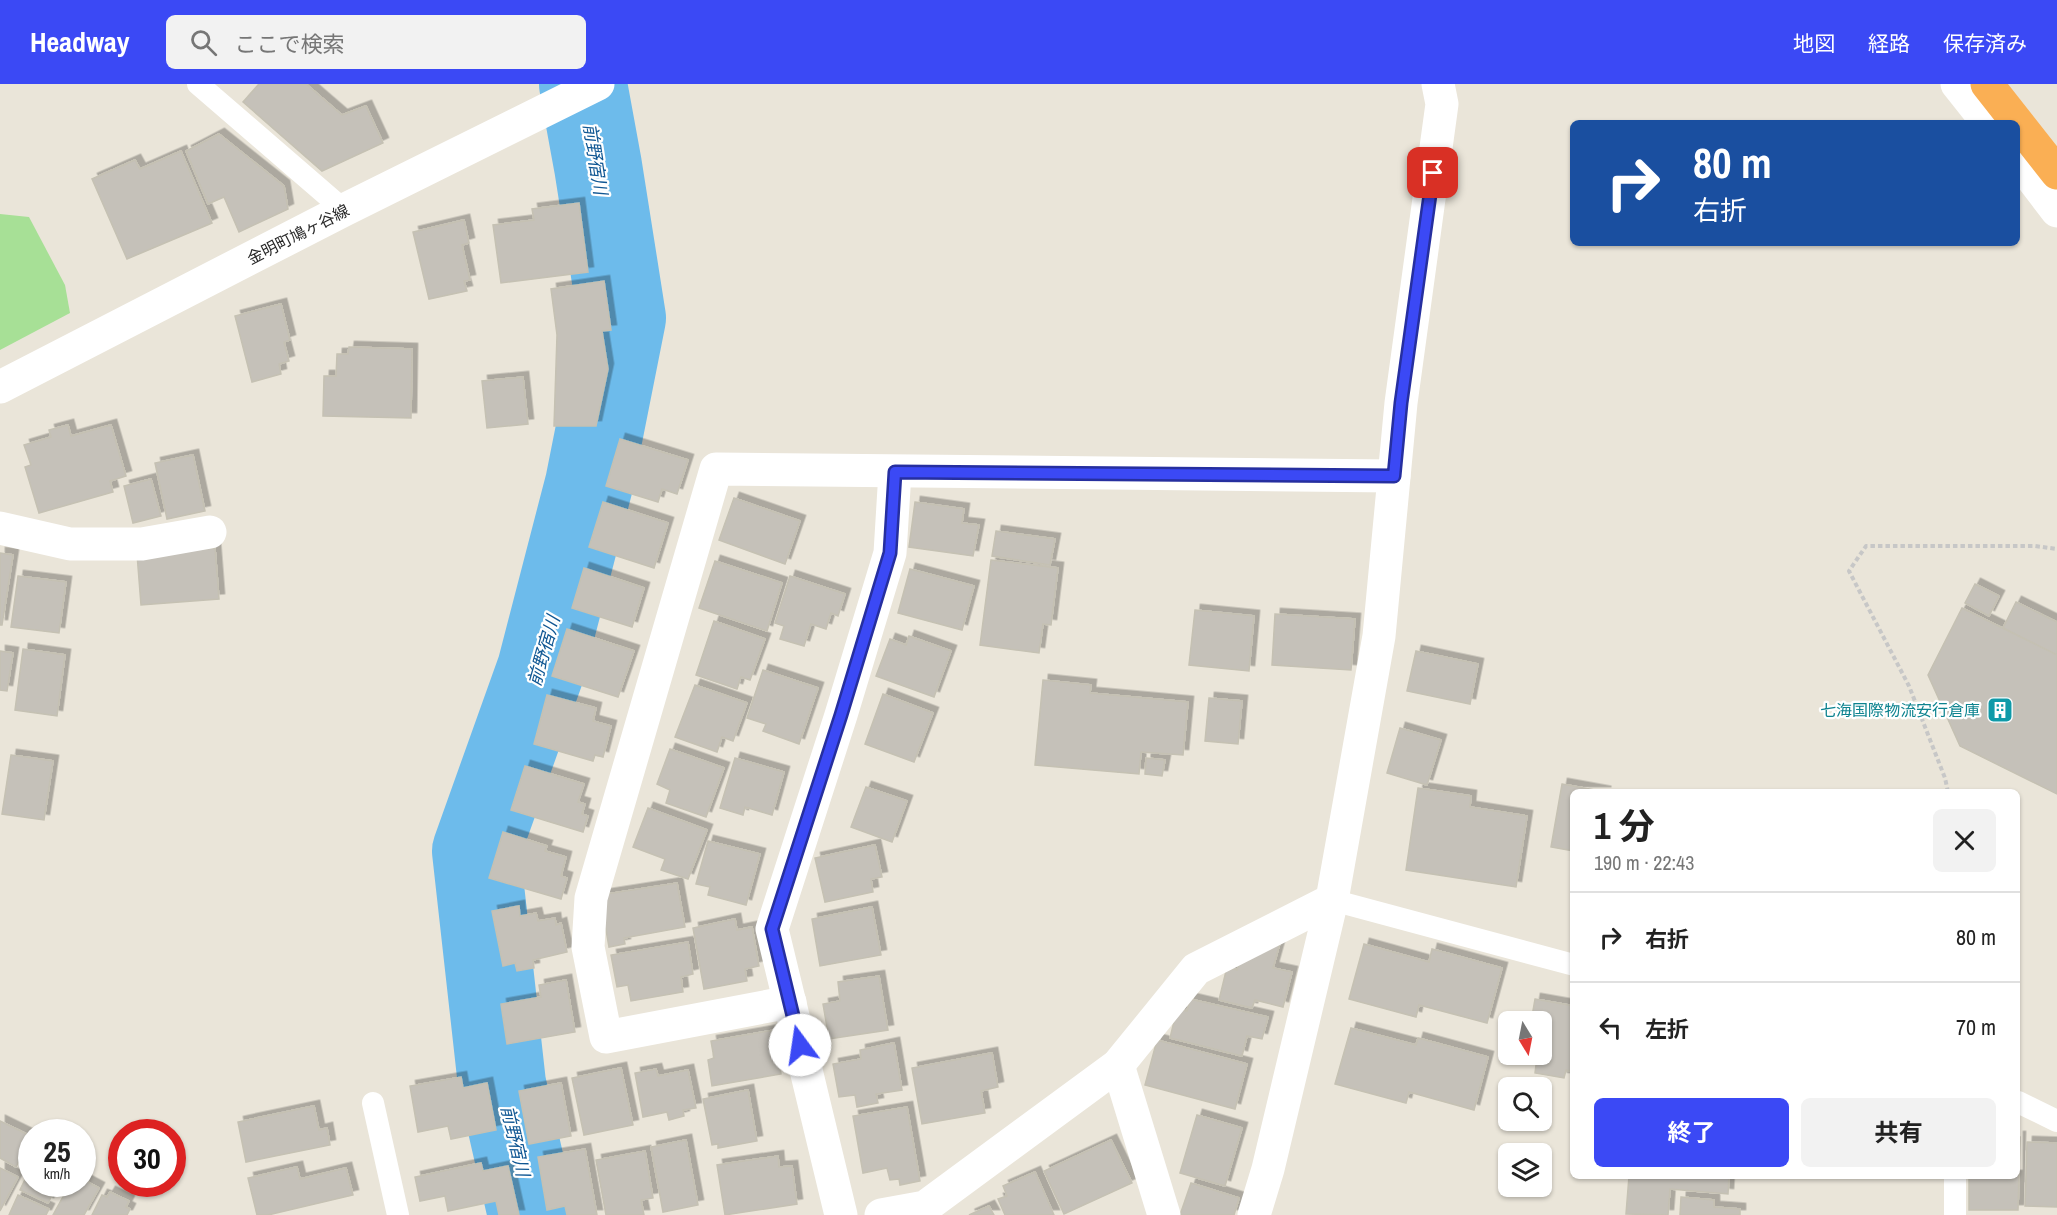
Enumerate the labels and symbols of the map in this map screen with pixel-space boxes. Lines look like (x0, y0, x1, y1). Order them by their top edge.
water label: 前野宿川 (578, 121, 614, 198)
pin (1407, 147, 1458, 198)
street label: 金明町鳩ヶ谷線 (243, 199, 353, 269)
water label: 前野宿川 (522, 611, 566, 689)
building icon: 七海国際物流安行倉庫 (1985, 695, 2015, 725)
place label: 七海国際物流安行倉庫 (1820, 699, 1980, 721)
north arrow (1498, 1011, 1552, 1065)
position arrow (768, 1013, 832, 1077)
water label: 前野宿川 (495, 1103, 536, 1181)
speed limit sign: 30 (108, 1119, 186, 1197)

